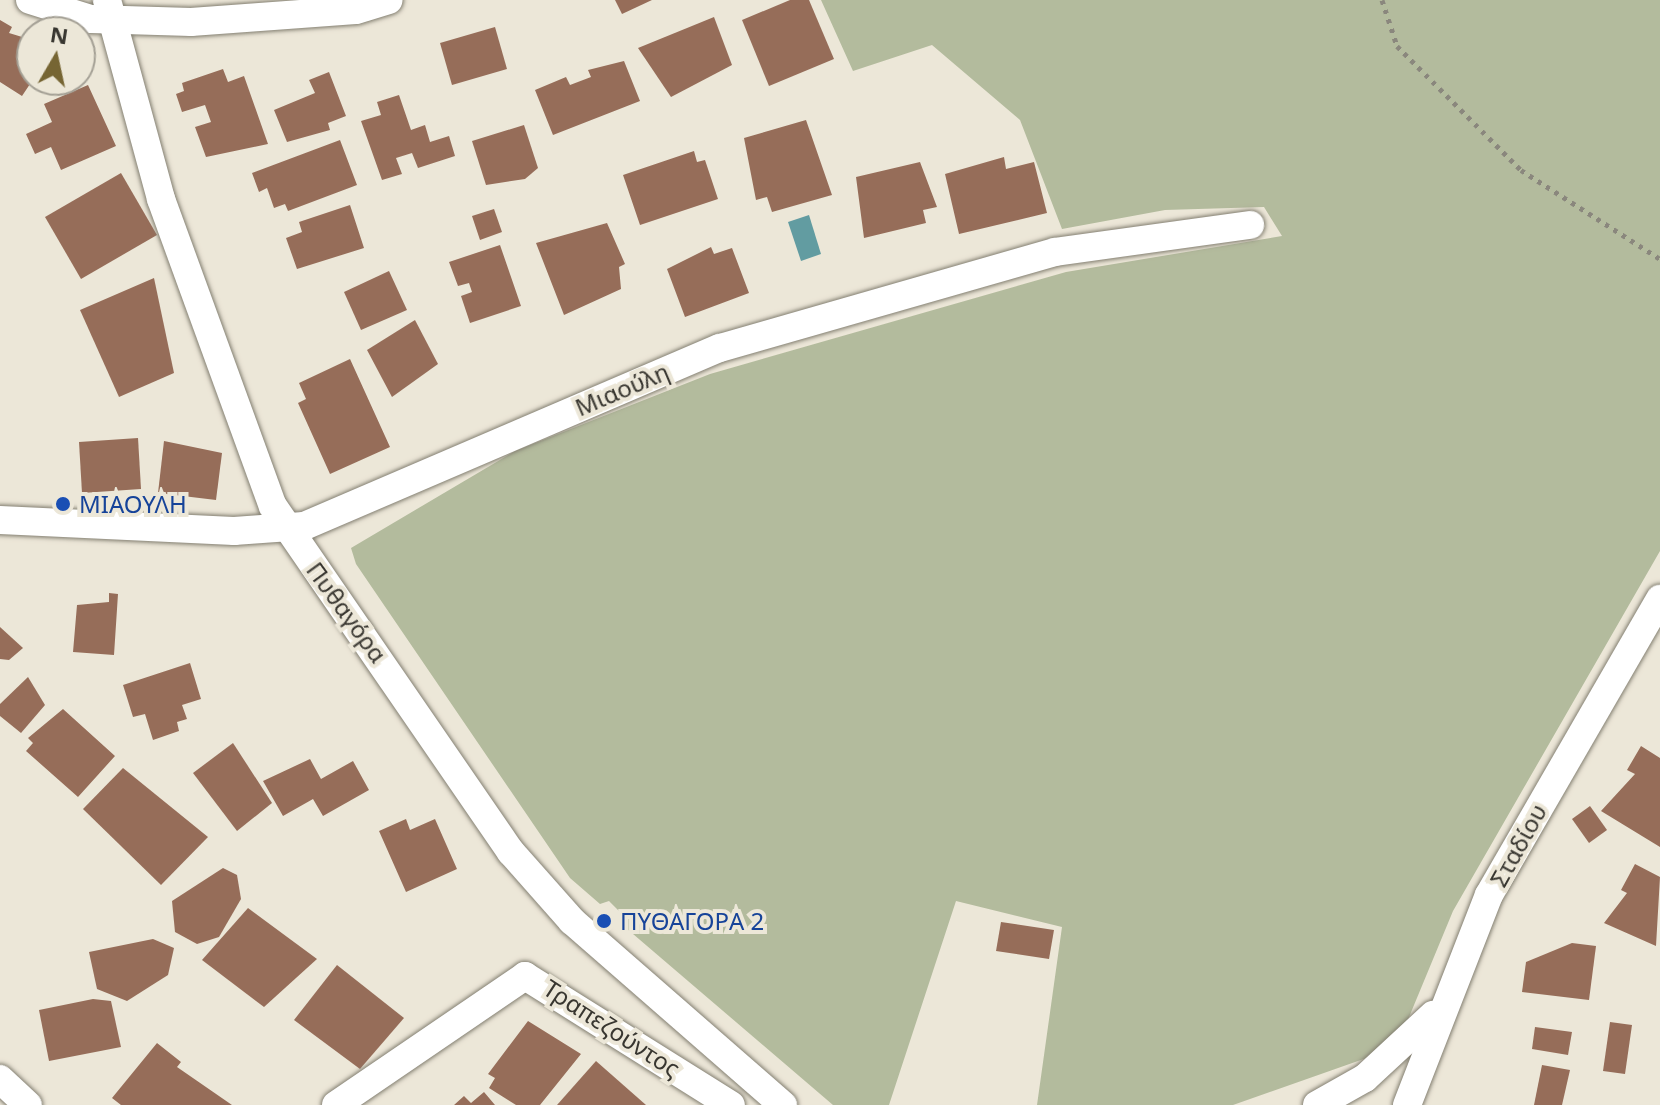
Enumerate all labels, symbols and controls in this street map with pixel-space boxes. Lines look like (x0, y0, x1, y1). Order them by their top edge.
north arrow (16, 16, 96, 96)
text: N (48, 18, 71, 50)
street label: Μιαούλη (571, 356, 673, 422)
place label: ΜΙΑΟΥΛΗ (79, 490, 187, 518)
marker: ΜΙΑΟΥΛΗ (54, 495, 72, 513)
street label: Πυθαγόρα (301, 556, 393, 668)
street label: Σταδίου (1484, 799, 1552, 891)
place label: ΠΥΘΑΓΟΡΑ 2 (620, 907, 764, 935)
marker: ΠΥΘΑΓΟΡΑ 2 (595, 912, 613, 930)
street label: Τραπεζούντος (538, 973, 686, 1083)

